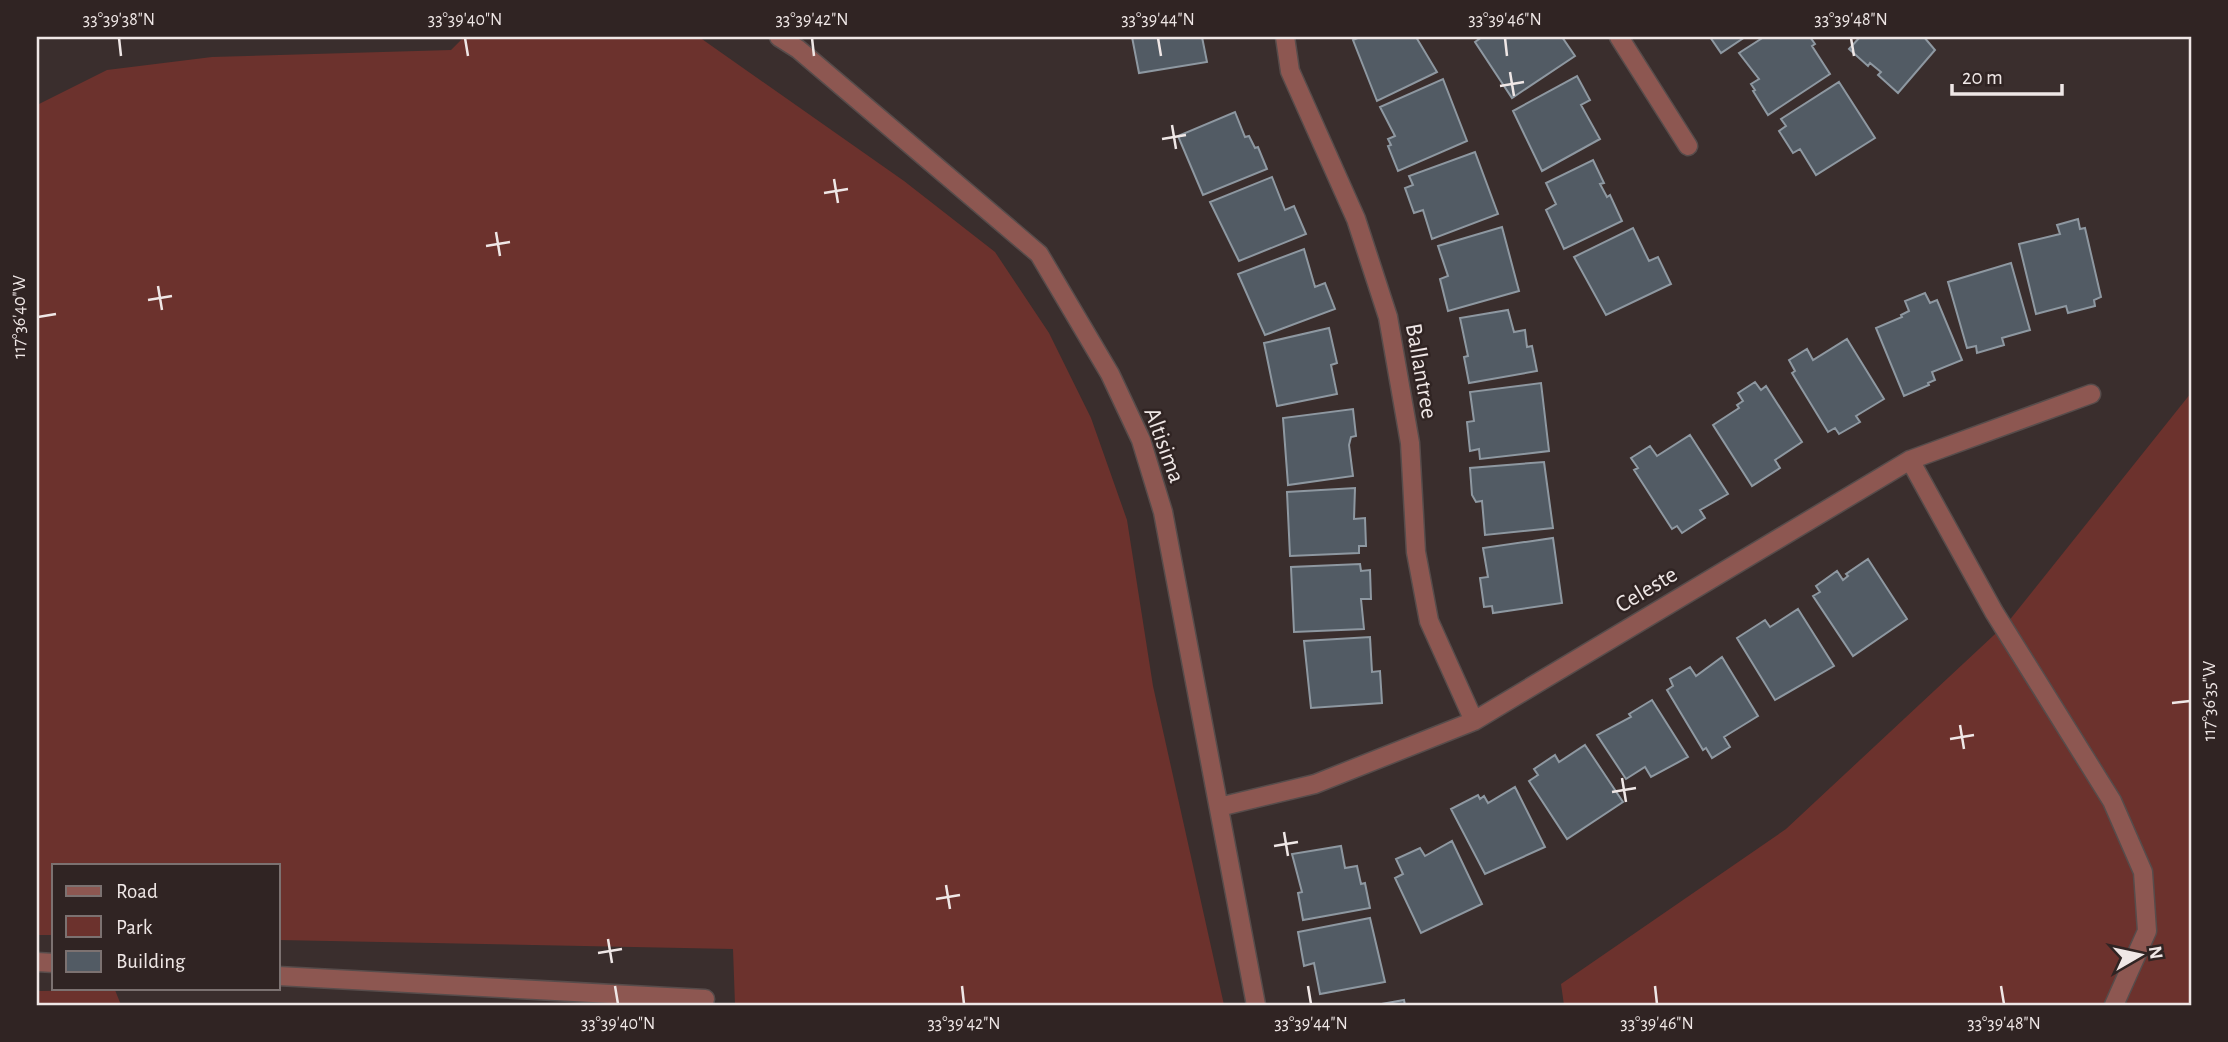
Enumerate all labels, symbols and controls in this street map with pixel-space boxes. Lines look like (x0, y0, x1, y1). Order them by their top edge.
text: 33°39'38"N (83, 11, 155, 29)
text: 33°39'40"N (428, 11, 502, 29)
text: 33°39'42"N (775, 11, 849, 29)
text: 33°39'44"N (1121, 11, 1195, 29)
text: 33°39'46"N (1468, 11, 1542, 29)
text: 33°39'48"N (1814, 11, 1888, 29)
scale bar (1952, 52, 2062, 96)
text: 20 m (1962, 67, 2003, 88)
text: 117°36'40"W (11, 275, 29, 359)
street label: Ballantree (1401, 322, 1441, 421)
street label: Altisima (1139, 404, 1189, 486)
street label: Celeste (1611, 562, 1682, 617)
text: 117°36'35"W (2201, 661, 2219, 741)
legend (52, 864, 280, 990)
text: Road (116, 881, 158, 902)
text: Park (116, 917, 153, 938)
north arrow (2106, 920, 2176, 990)
text: N (2145, 945, 2166, 961)
text: Building (116, 951, 186, 972)
text: 33°39'40"N (581, 1015, 655, 1033)
text: 33°39'42"N (927, 1015, 1001, 1033)
text: 33°39'44"N (1274, 1015, 1348, 1033)
text: 33°39'46"N (1620, 1015, 1694, 1033)
text: 33°39'48"N (1967, 1015, 2041, 1033)

